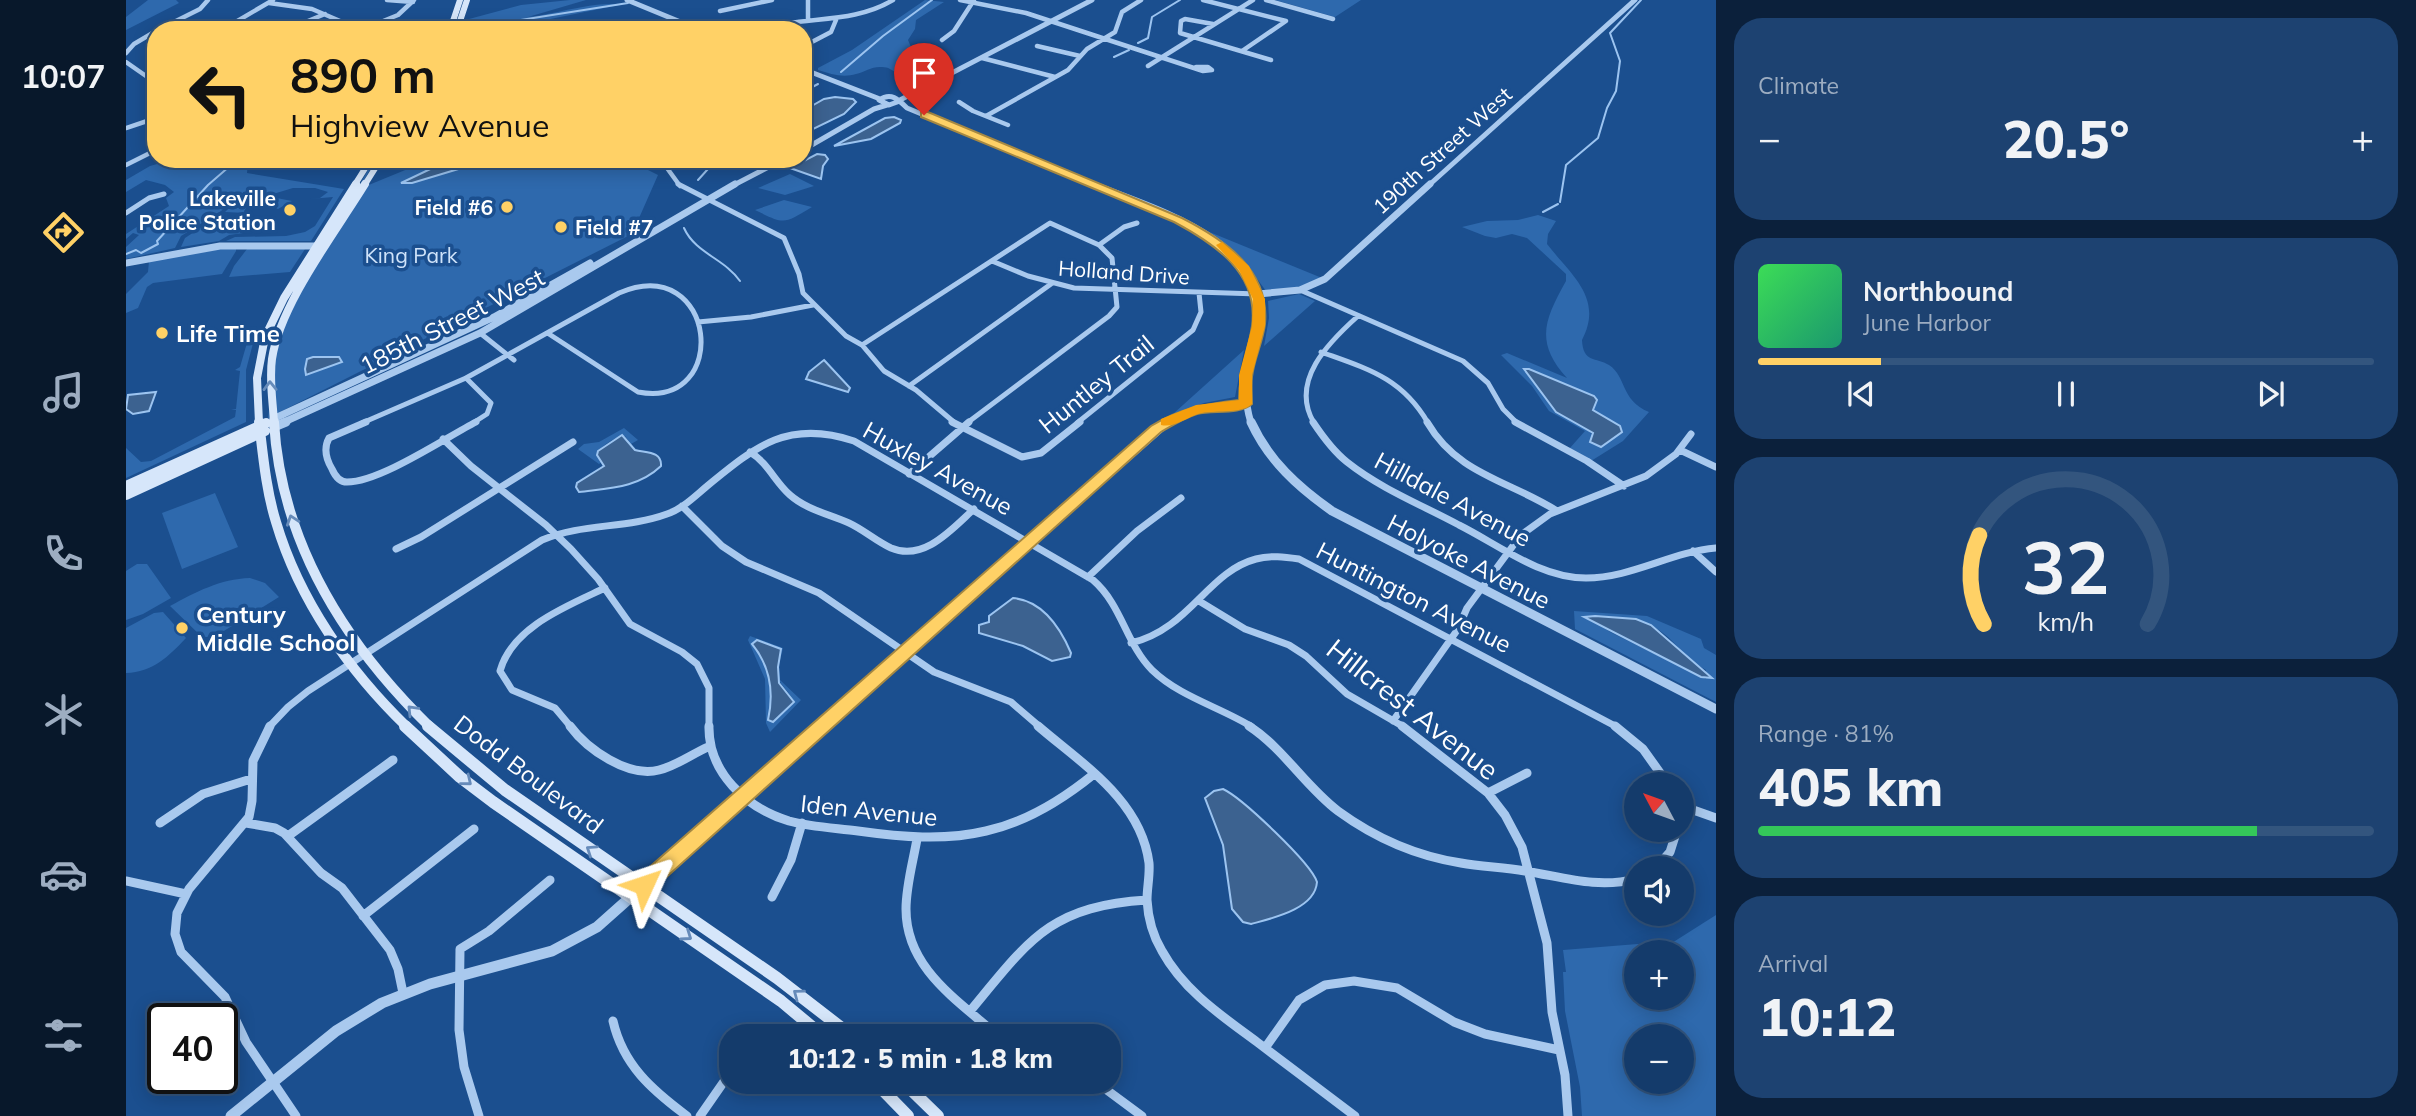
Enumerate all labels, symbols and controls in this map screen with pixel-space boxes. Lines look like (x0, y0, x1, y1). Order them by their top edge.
pin (894, 43, 954, 115)
text: 890 m (290, 44, 436, 105)
icon: left (175, 49, 266, 140)
icon: arrive (905, 54, 943, 92)
text: 10:07 (21, 56, 105, 96)
text: Climate (1758, 71, 1839, 100)
street label: 190th Street West (1367, 81, 1517, 219)
text: Highview Avenue (290, 105, 549, 145)
text: 20.5° (2002, 106, 2130, 171)
text: − (1758, 114, 1781, 162)
text: + (2351, 114, 2374, 162)
place label: Lakeville Police Station (139, 185, 276, 235)
place label: Field #6 (415, 194, 493, 220)
marker: Field #6 (499, 199, 515, 215)
marker: Lakeville Police Station (282, 202, 298, 218)
icon: directions (39, 208, 88, 257)
place label: Field #7 (575, 214, 653, 240)
marker: Field #7 (553, 219, 569, 235)
park label: King Park (365, 242, 458, 268)
street label: Holland Drive (1057, 254, 1191, 290)
street label: 185th Street West (355, 262, 549, 380)
text: Northbound (1863, 275, 2013, 308)
text: June Harbor (1863, 308, 1991, 337)
place label: Life Time (176, 318, 280, 348)
marker: Life Time (154, 325, 170, 341)
street label: Huntley Trail (1032, 328, 1160, 440)
icon: music (39, 368, 88, 417)
icon: previous (1842, 375, 1880, 413)
icon: pause (2047, 375, 2085, 413)
icon: next (2252, 375, 2290, 413)
one-way arrow (262, 380, 278, 390)
street label: Huxley Avenue (858, 415, 1018, 521)
street label: Hilldale Avenue (1370, 445, 1536, 553)
street label: Holyoke Avenue (1382, 507, 1556, 615)
one-way arrow (285, 514, 300, 526)
text: 32 (2022, 521, 2110, 612)
icon: phone (39, 529, 88, 578)
street label: Huntington Avenue (1311, 535, 1517, 659)
place label: Century Middle School (196, 599, 356, 657)
text: km/h (2038, 606, 2094, 637)
marker: Century Middle School (174, 620, 190, 636)
street label: Hillcrest Avenue (1320, 631, 1506, 787)
icon: climate (39, 690, 88, 739)
one-way arrow (408, 706, 421, 719)
street label: Dodd Boulevard (448, 708, 610, 840)
text: Range · 81% (1758, 719, 1894, 748)
text: 405 km (1758, 754, 1943, 819)
north arrow (1624, 772, 1694, 842)
map controls (1624, 772, 1694, 1094)
one-way arrow (459, 773, 472, 785)
street label: Iden Avenue (799, 788, 939, 832)
one-way arrow (586, 845, 599, 858)
position arrow (607, 848, 681, 922)
icon: car (39, 850, 88, 899)
button: sound (1624, 856, 1694, 926)
one-way arrow (679, 928, 692, 940)
button: + (1624, 940, 1694, 1010)
text: Arrival (1758, 949, 1828, 978)
text: 10:12 (1758, 984, 1896, 1049)
one-way arrow (793, 990, 806, 1002)
speed limit sign: 40 (147, 1003, 238, 1094)
icon: filters (39, 1011, 88, 1060)
button: − (1624, 1024, 1694, 1094)
text: 10:12 · 5 min · 1.8 km (787, 1042, 1053, 1075)

